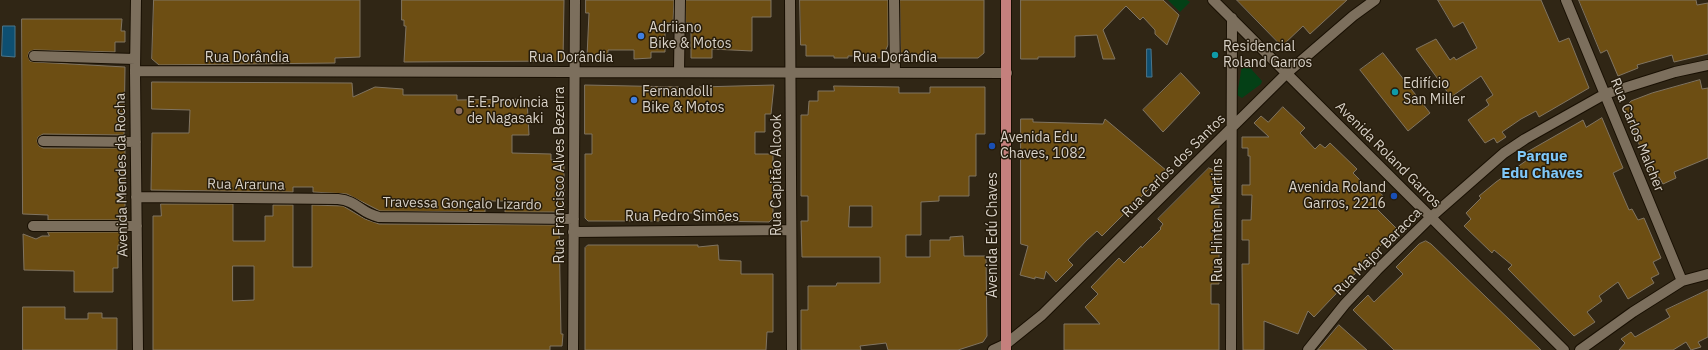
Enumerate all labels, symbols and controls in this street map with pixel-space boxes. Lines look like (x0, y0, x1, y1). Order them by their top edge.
place label: Adriiano Bike & Motos (649, 20, 732, 52)
marker: Adriiano Bike & Motos (636, 31, 646, 41)
place label: Residencial Roland Garros (1223, 39, 1312, 72)
street label: Rua Dorândia (205, 50, 289, 66)
street label: Rua Dorândia (529, 50, 613, 66)
street label: Rua Dorândia (853, 50, 937, 66)
marker: Residencial Roland Garros (1210, 50, 1220, 60)
place label: Edifício San Miller (1403, 76, 1465, 108)
street label: Rua Carlos Malcher (1607, 76, 1667, 194)
place label: Fernandolli Bike & Motos (642, 84, 725, 116)
street label: Rua Francisco Alves Bezerra (552, 87, 568, 263)
marker: Edifício San Miller (1390, 87, 1400, 97)
street label: Avenida Mendes da Rocha (112, 93, 132, 257)
place label: E.E.Provincia de Nagasaki (467, 95, 548, 128)
marker: Fernandolli Bike & Motos (629, 95, 639, 105)
street label: Avenida Roland Garros (1332, 99, 1444, 211)
marker: E.E.Provincia de Nagasaki (454, 106, 464, 116)
street label: Rua Carlos dos Santos (1119, 111, 1229, 221)
street label: Rua Capitão Alcook (769, 114, 785, 236)
place label: Avenida Edu Chaves, 1082 (1000, 130, 1086, 162)
marker: Avenida Edu Chaves, 1082 (987, 141, 997, 151)
district label: Parque Edu Chaves (1501, 148, 1583, 183)
street label: Rua Hintem Martins (1210, 158, 1226, 282)
street label: Avenida Edú Chaves (985, 172, 1001, 298)
street label: Rua Araruna (207, 176, 285, 194)
place label: Avenida Roland Garros, 2216 (1289, 180, 1386, 212)
marker: Avenida Roland Garros, 2216 (1389, 191, 1399, 201)
street label: Travessa Gonçalo Lizardo (382, 194, 542, 214)
street label: Rua Major Baracca (1331, 205, 1425, 299)
street label: Rua Pedro Simões (625, 209, 739, 225)

